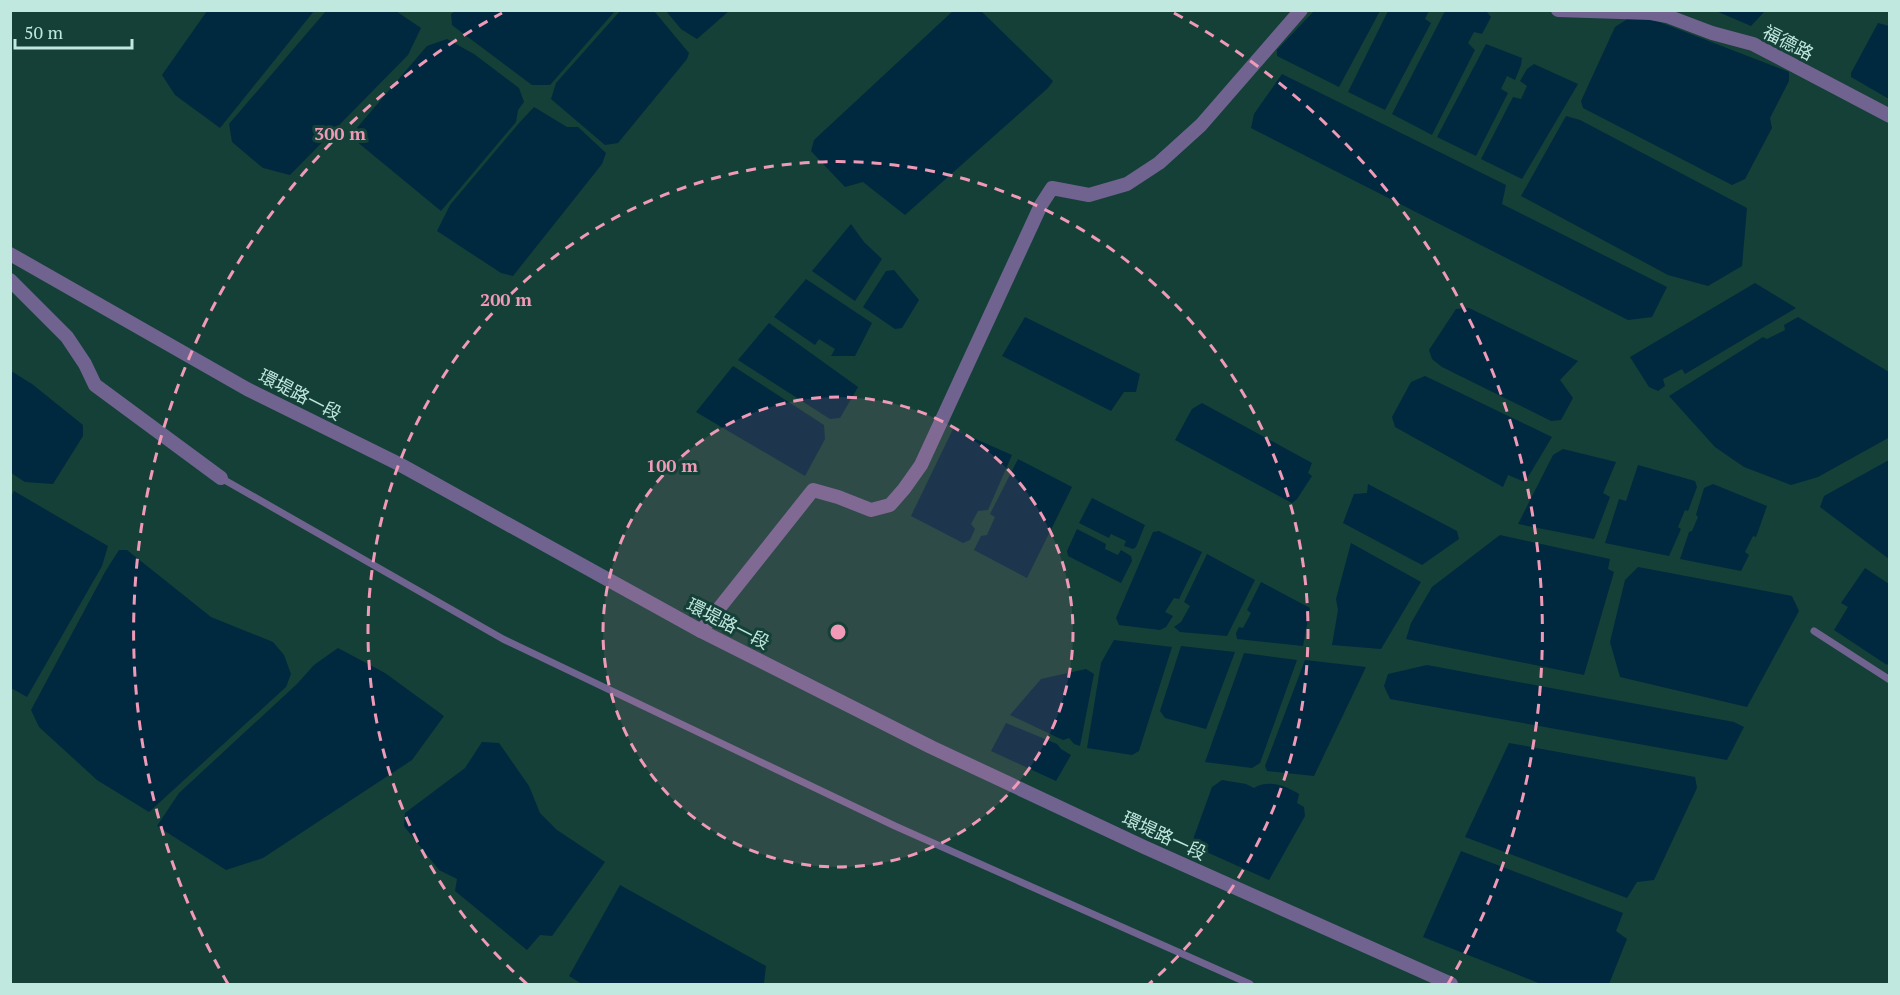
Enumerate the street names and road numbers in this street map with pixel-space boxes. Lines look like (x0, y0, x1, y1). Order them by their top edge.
street label: 福德路 (1759, 19, 1818, 65)
street label: 環堤路一段 (255, 363, 346, 425)
street label: 環堤路一段 (683, 592, 774, 654)
street label: 環堤路一段 (1119, 805, 1210, 865)

